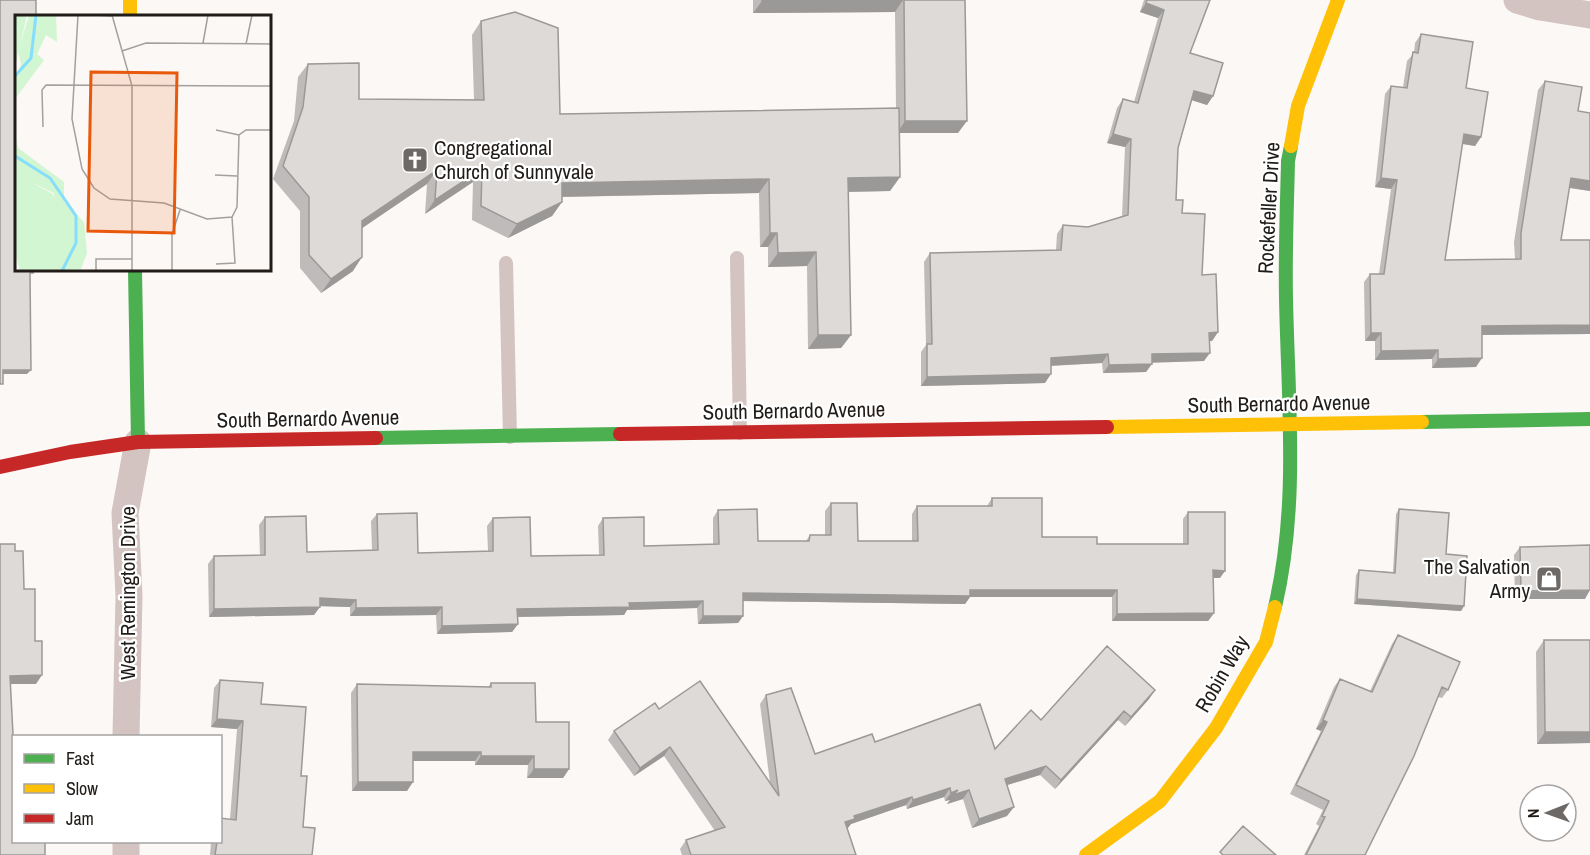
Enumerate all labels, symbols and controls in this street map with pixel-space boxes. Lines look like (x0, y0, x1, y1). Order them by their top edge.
inset map (15, 15, 272, 272)
place label: Congregational Church of Sunnyvale (434, 133, 594, 186)
street label: Rockefeller Drive (1251, 141, 1286, 275)
church icon: Congregational Church of Sunnyvale (400, 145, 430, 175)
street label: South Bernardo Avenue (1187, 387, 1371, 420)
street label: South Bernardo Avenue (702, 394, 886, 427)
street label: South Bernardo Avenue (216, 402, 400, 435)
street label: West Remington Drive (113, 506, 142, 680)
place label: The Salvation Army (1424, 552, 1530, 605)
shop icon: The Salvation Army (1534, 564, 1564, 594)
street label: Robin Way (1188, 630, 1255, 718)
legend (12, 735, 222, 843)
text: Fast (66, 746, 94, 771)
text: Slow (66, 776, 98, 801)
north arrow (1518, 783, 1578, 843)
text: Jam (66, 806, 94, 831)
text: N (1522, 808, 1544, 818)

